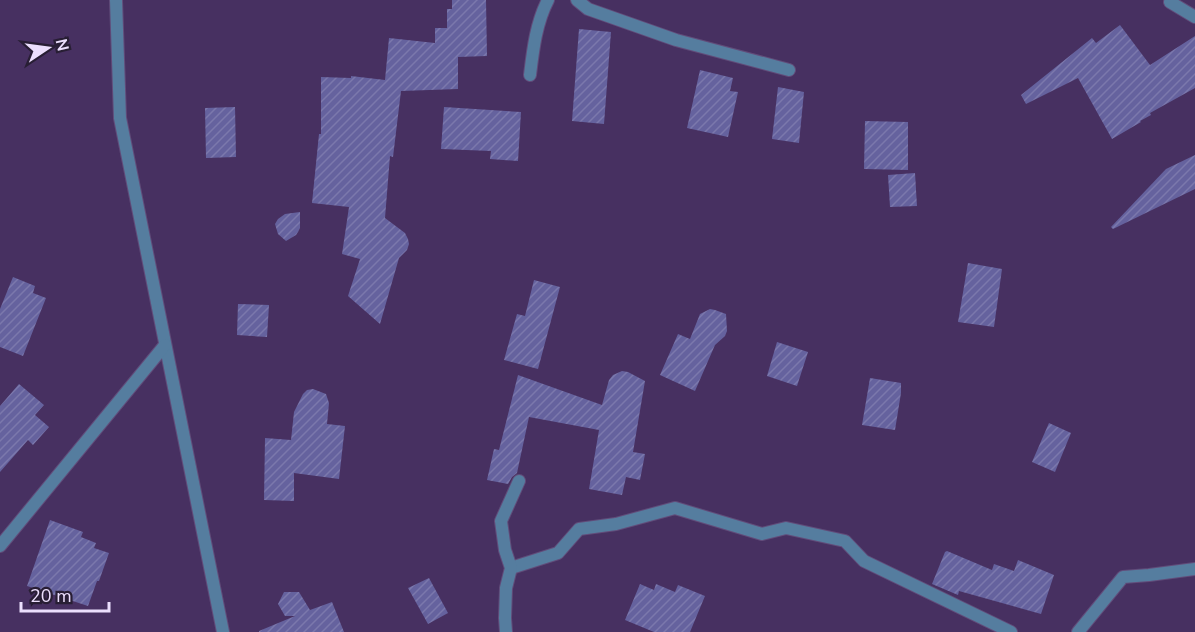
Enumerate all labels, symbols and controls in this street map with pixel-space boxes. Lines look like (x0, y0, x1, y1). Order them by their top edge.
north arrow (18, 18, 78, 78)
text: N (50, 37, 74, 53)
scale bar (21, 575, 110, 613)
text: 20 m (30, 584, 72, 608)

